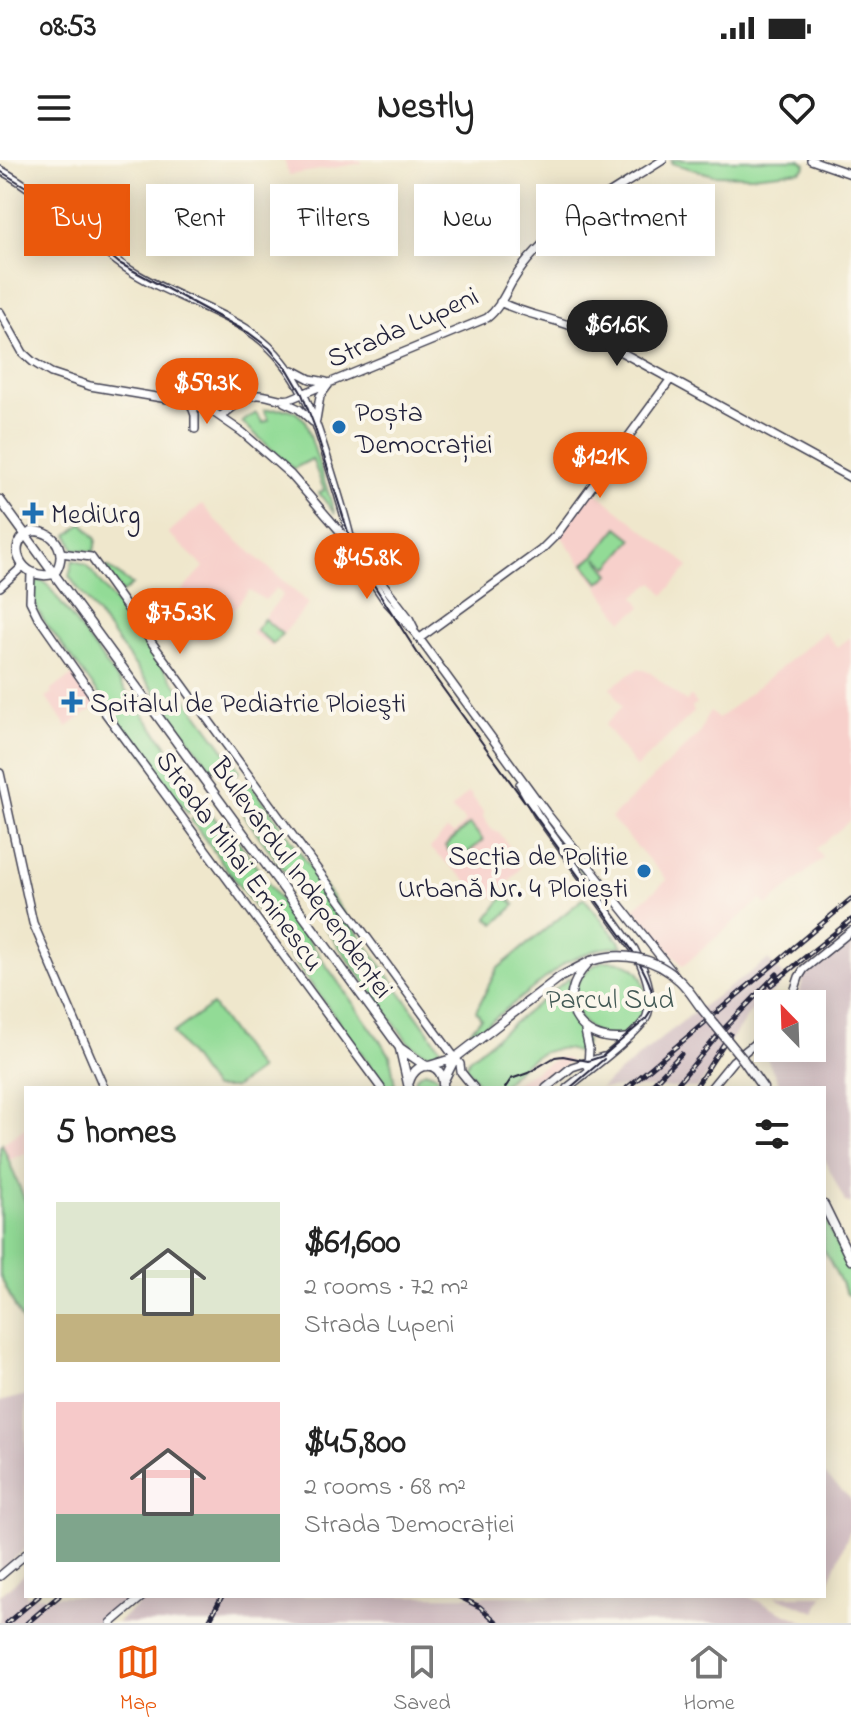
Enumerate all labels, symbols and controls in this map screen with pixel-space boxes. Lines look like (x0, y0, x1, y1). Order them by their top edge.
text: 08:53 (40, 6, 96, 50)
text: Nestly (377, 82, 474, 135)
icon: menu (32, 86, 76, 130)
icon: heart (775, 86, 819, 130)
chip: Buy (24, 184, 130, 256)
chip: Rent (146, 184, 254, 256)
chip: Filters (270, 184, 398, 256)
chip: New (414, 184, 520, 256)
chip: Apartment (536, 184, 715, 256)
street label: Strada Lupeni (321, 278, 486, 381)
pin: $61.6K (552, 300, 682, 368)
text: $61.6K (585, 307, 649, 345)
pin: $59.3K (142, 358, 272, 426)
text: $59.3K (173, 365, 241, 403)
place label: Poșta Democrației (354, 394, 493, 467)
marker: Poșta Democrației (330, 418, 348, 436)
pin: $121K (544, 432, 656, 500)
text: $121K (571, 439, 629, 477)
place label: MediUrg (51, 496, 140, 537)
marker: MediUrg (22, 502, 44, 524)
pin: $45.8K (302, 533, 432, 601)
text: $45.8K (333, 540, 401, 578)
pin: $75.3K (115, 588, 245, 656)
text: $75.3K (145, 595, 215, 633)
place label: Spitalul de Pediatrie Ploieşti (90, 685, 406, 726)
marker: Spitalul de Pediatrie Ploieşti (61, 691, 83, 713)
street label: Strada Mihai Eminescu (144, 743, 332, 981)
street label: Bulevardul Independenței (198, 749, 402, 1008)
place label: Secția de Poliție Urbană Nr. 4 Ploiești (398, 838, 628, 911)
marker: Secția de Poliție Urbană Nr. 4 Ploiești (635, 862, 653, 880)
park label: Parcul Sud (546, 981, 674, 1022)
north arrow (754, 990, 826, 1062)
map controls (754, 990, 826, 1062)
text: 5 homes (56, 1109, 177, 1159)
icon: filters (750, 1112, 794, 1156)
text: $61,600 (304, 1219, 401, 1269)
icon: home (120, 1234, 216, 1330)
text: 2 rooms · 72 m² (304, 1269, 469, 1307)
text: Strada Lupeni (304, 1307, 454, 1345)
text: $45,800 (304, 1419, 406, 1469)
icon: home (120, 1434, 216, 1530)
text: 2 rooms · 68 m² (304, 1469, 466, 1507)
text: Strada Democrației (304, 1507, 515, 1545)
tab: Map (116, 1640, 160, 1720)
tab: Saved (393, 1640, 451, 1720)
tab: Home (683, 1640, 735, 1720)

